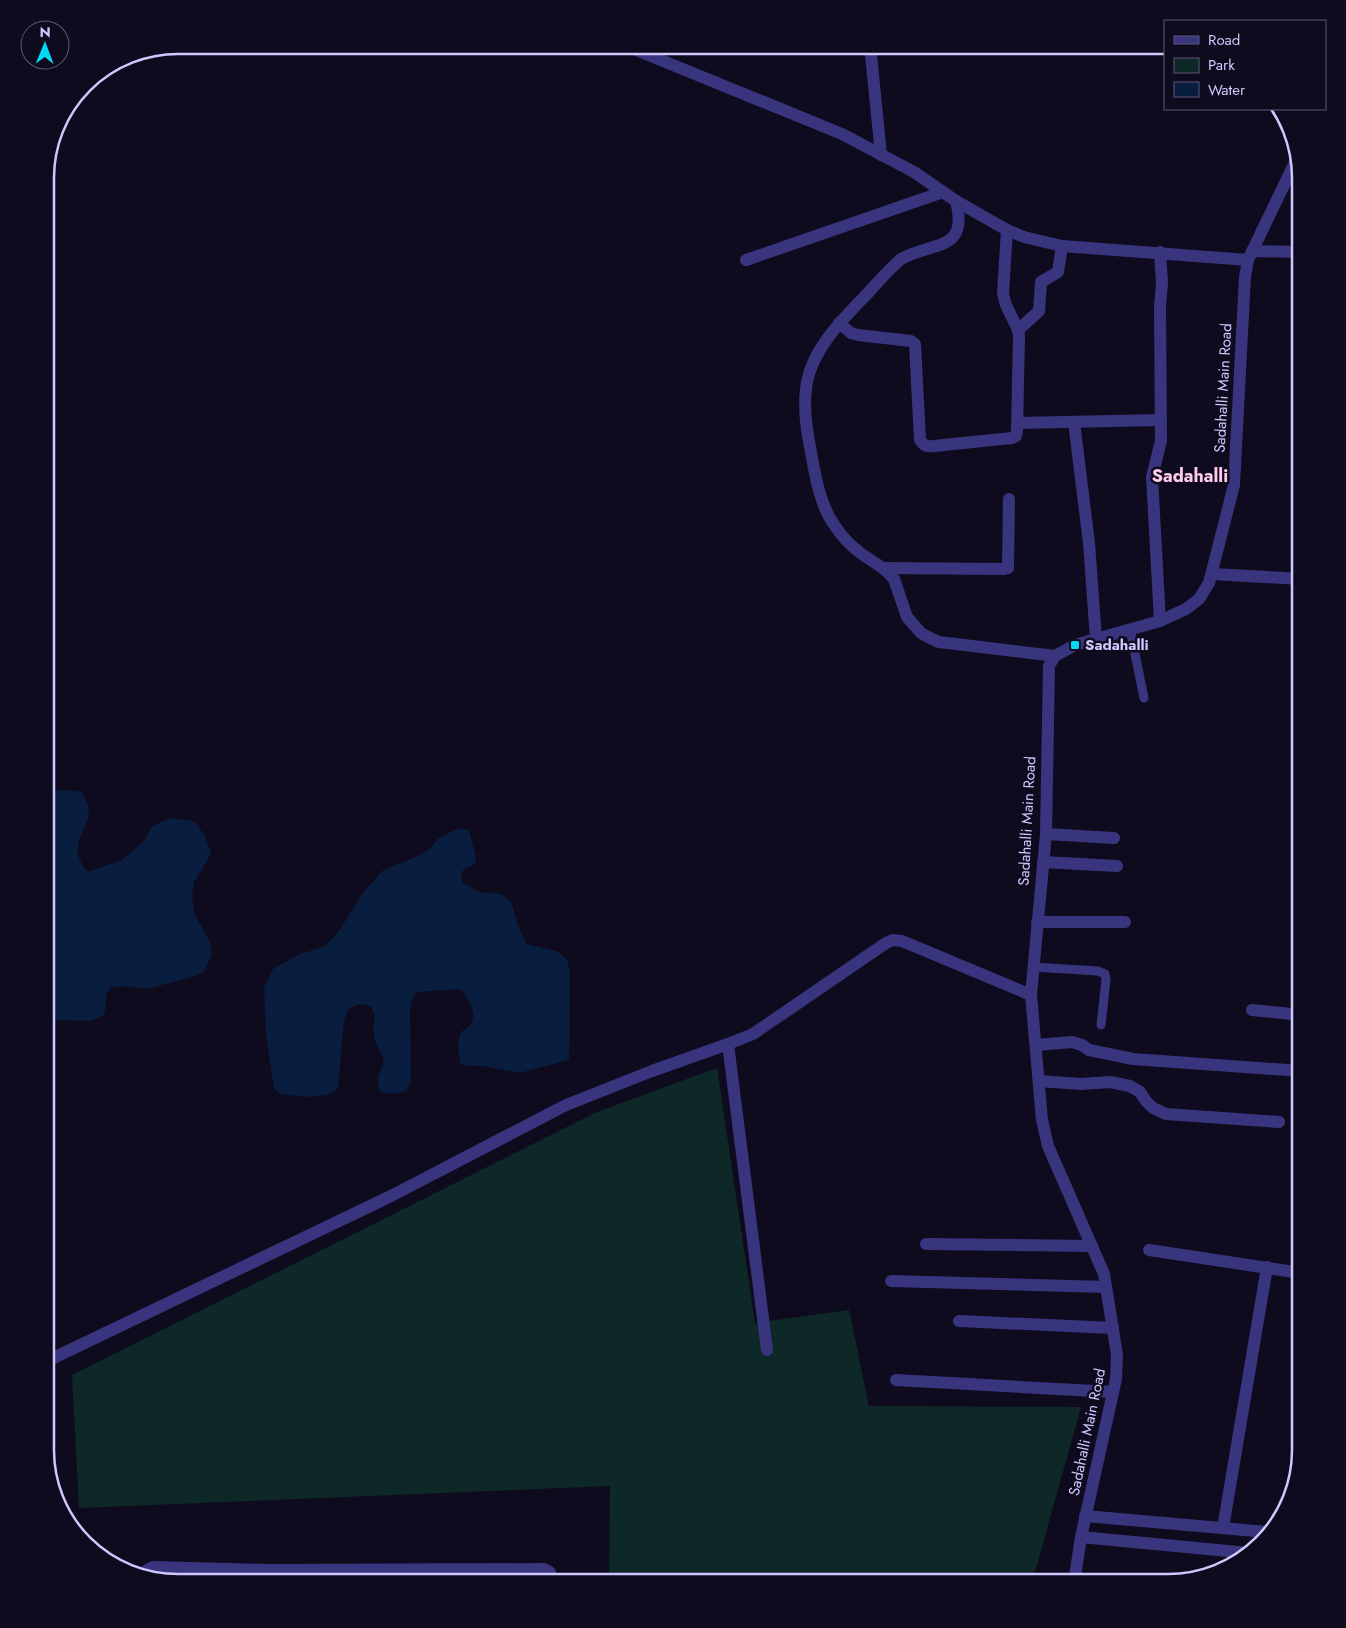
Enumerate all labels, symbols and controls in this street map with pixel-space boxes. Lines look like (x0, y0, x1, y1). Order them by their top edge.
north arrow (20, 20, 70, 70)
legend (1164, 20, 1326, 110)
text: N (39, 22, 51, 42)
text: Road (1208, 29, 1240, 51)
text: Park (1208, 54, 1235, 76)
text: Water (1208, 79, 1246, 101)
street label: Sadahalli Main Road (1209, 323, 1237, 453)
district label: Sadahalli (1152, 463, 1228, 489)
place label: Sadahalli (1085, 634, 1149, 656)
marker: Sadahalli (1069, 639, 1081, 651)
street label: Sadahalli Main Road (1013, 756, 1041, 886)
street label: Sadahalli Main Road (1063, 1366, 1111, 1498)

